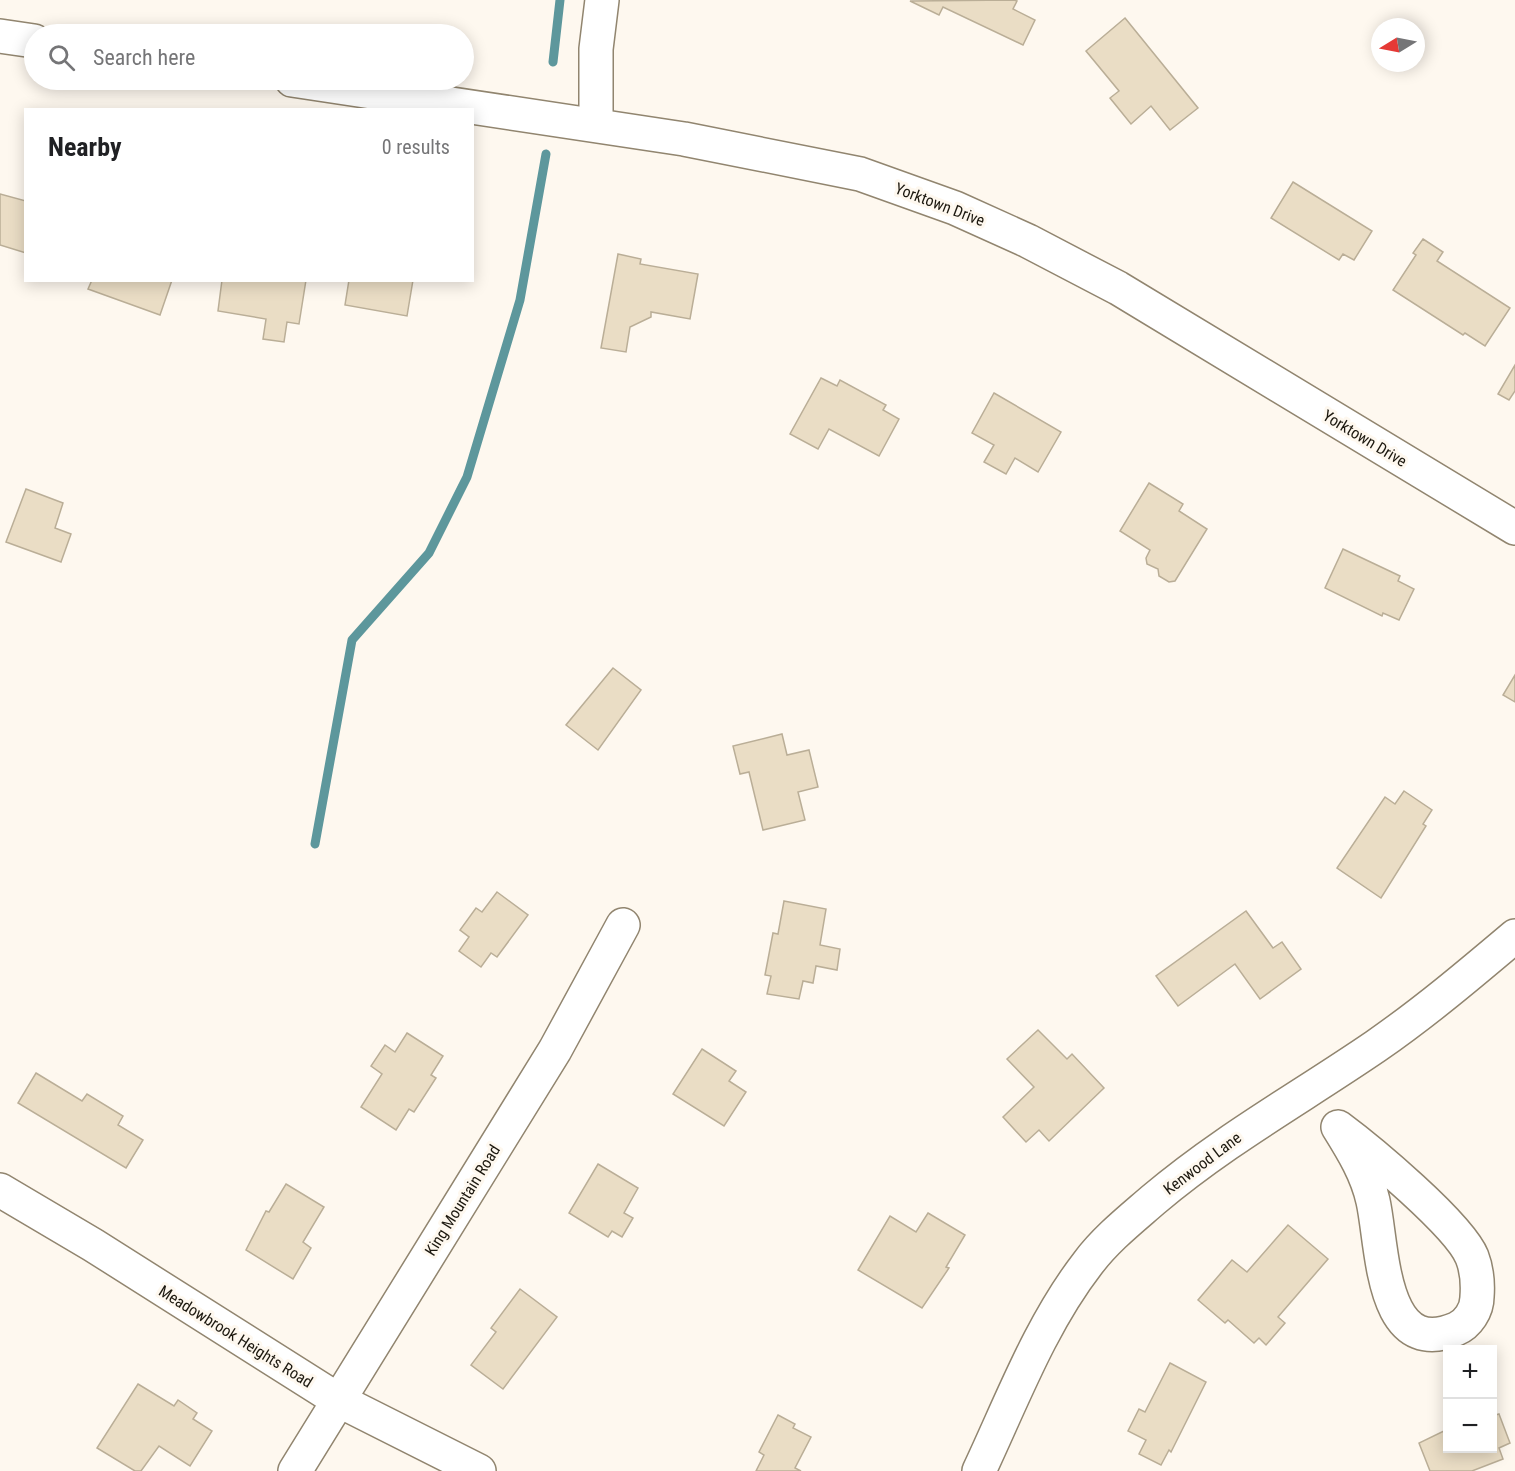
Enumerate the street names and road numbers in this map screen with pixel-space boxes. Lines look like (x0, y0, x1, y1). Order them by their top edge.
street label: Yorktown Drive (892, 179, 987, 230)
street label: Yorktown Drive (1319, 406, 1410, 471)
street label: Kenwood Lane (1160, 1128, 1245, 1199)
street label: King Mountain Road (421, 1141, 504, 1259)
street label: Meadowbrook Heights Road (155, 1281, 316, 1392)

